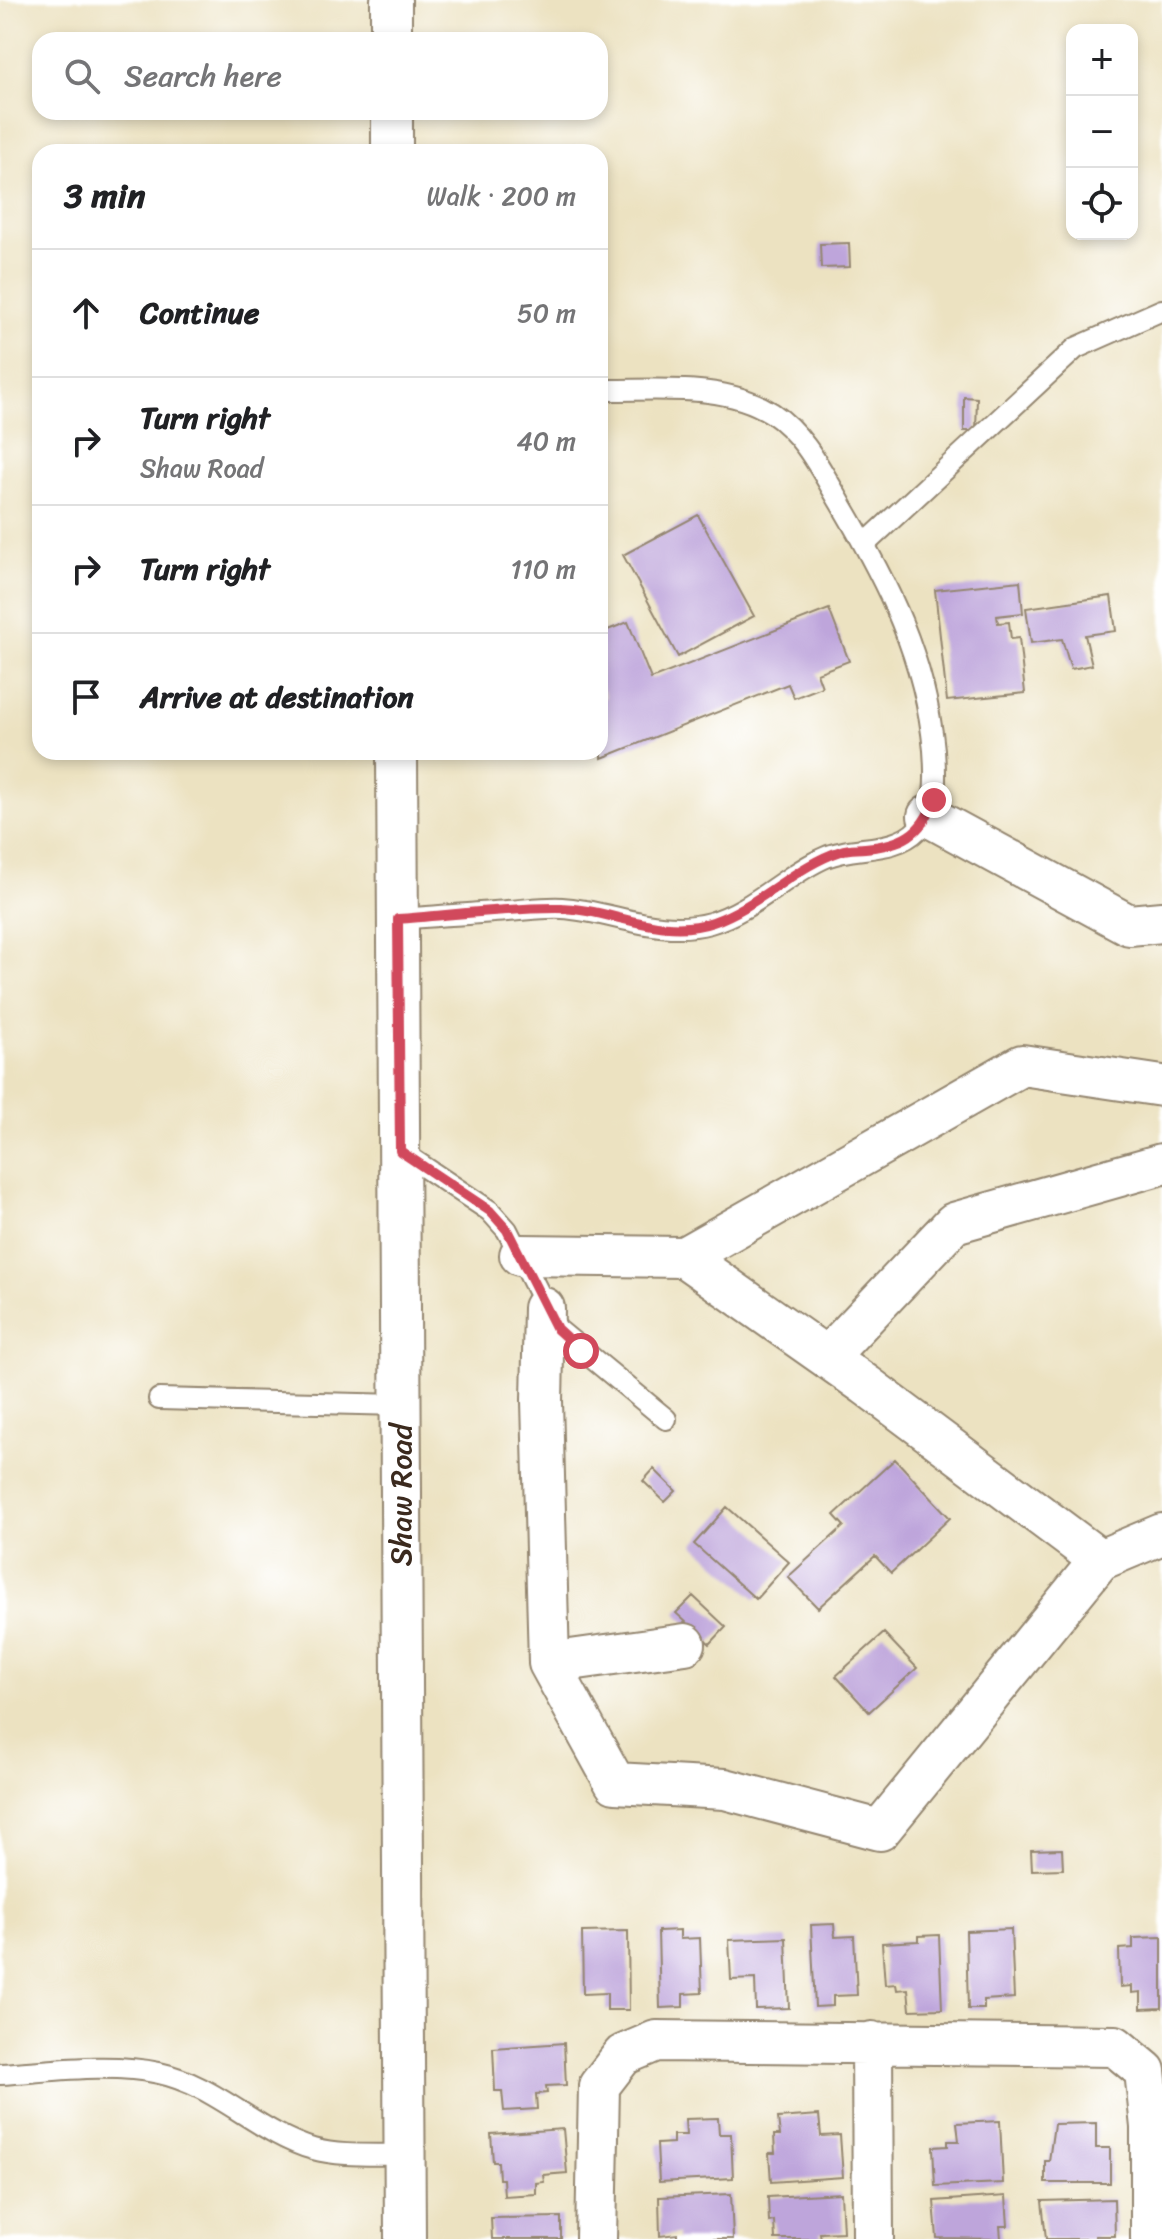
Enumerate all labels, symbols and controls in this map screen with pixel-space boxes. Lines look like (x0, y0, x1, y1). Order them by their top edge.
map controls (1066, 24, 1138, 240)
button: + (1066, 24, 1138, 96)
search box (32, 32, 608, 120)
text: Search here (124, 49, 282, 103)
icon: search (60, 54, 104, 98)
button: − (1066, 96, 1138, 168)
text: 3 min (64, 166, 145, 226)
button: locate (1066, 168, 1138, 240)
text: Walk · 200 m (427, 173, 576, 219)
text: Continue (140, 286, 259, 340)
text: 50 m (517, 290, 576, 336)
icon: ahead (64, 291, 108, 335)
text: Turn right (140, 391, 270, 445)
text: 40 m (517, 418, 576, 464)
icon: right (64, 419, 108, 463)
text: Shaw Road (140, 445, 263, 491)
text: Turn right (140, 542, 270, 596)
text: 110 m (511, 546, 576, 592)
icon: right (64, 547, 108, 591)
text: Arrive at destination (140, 670, 414, 724)
icon: arrive (64, 675, 108, 719)
route end (916, 782, 952, 818)
route start (563, 1333, 599, 1369)
street label: Shaw Road (374, 1422, 428, 1566)

